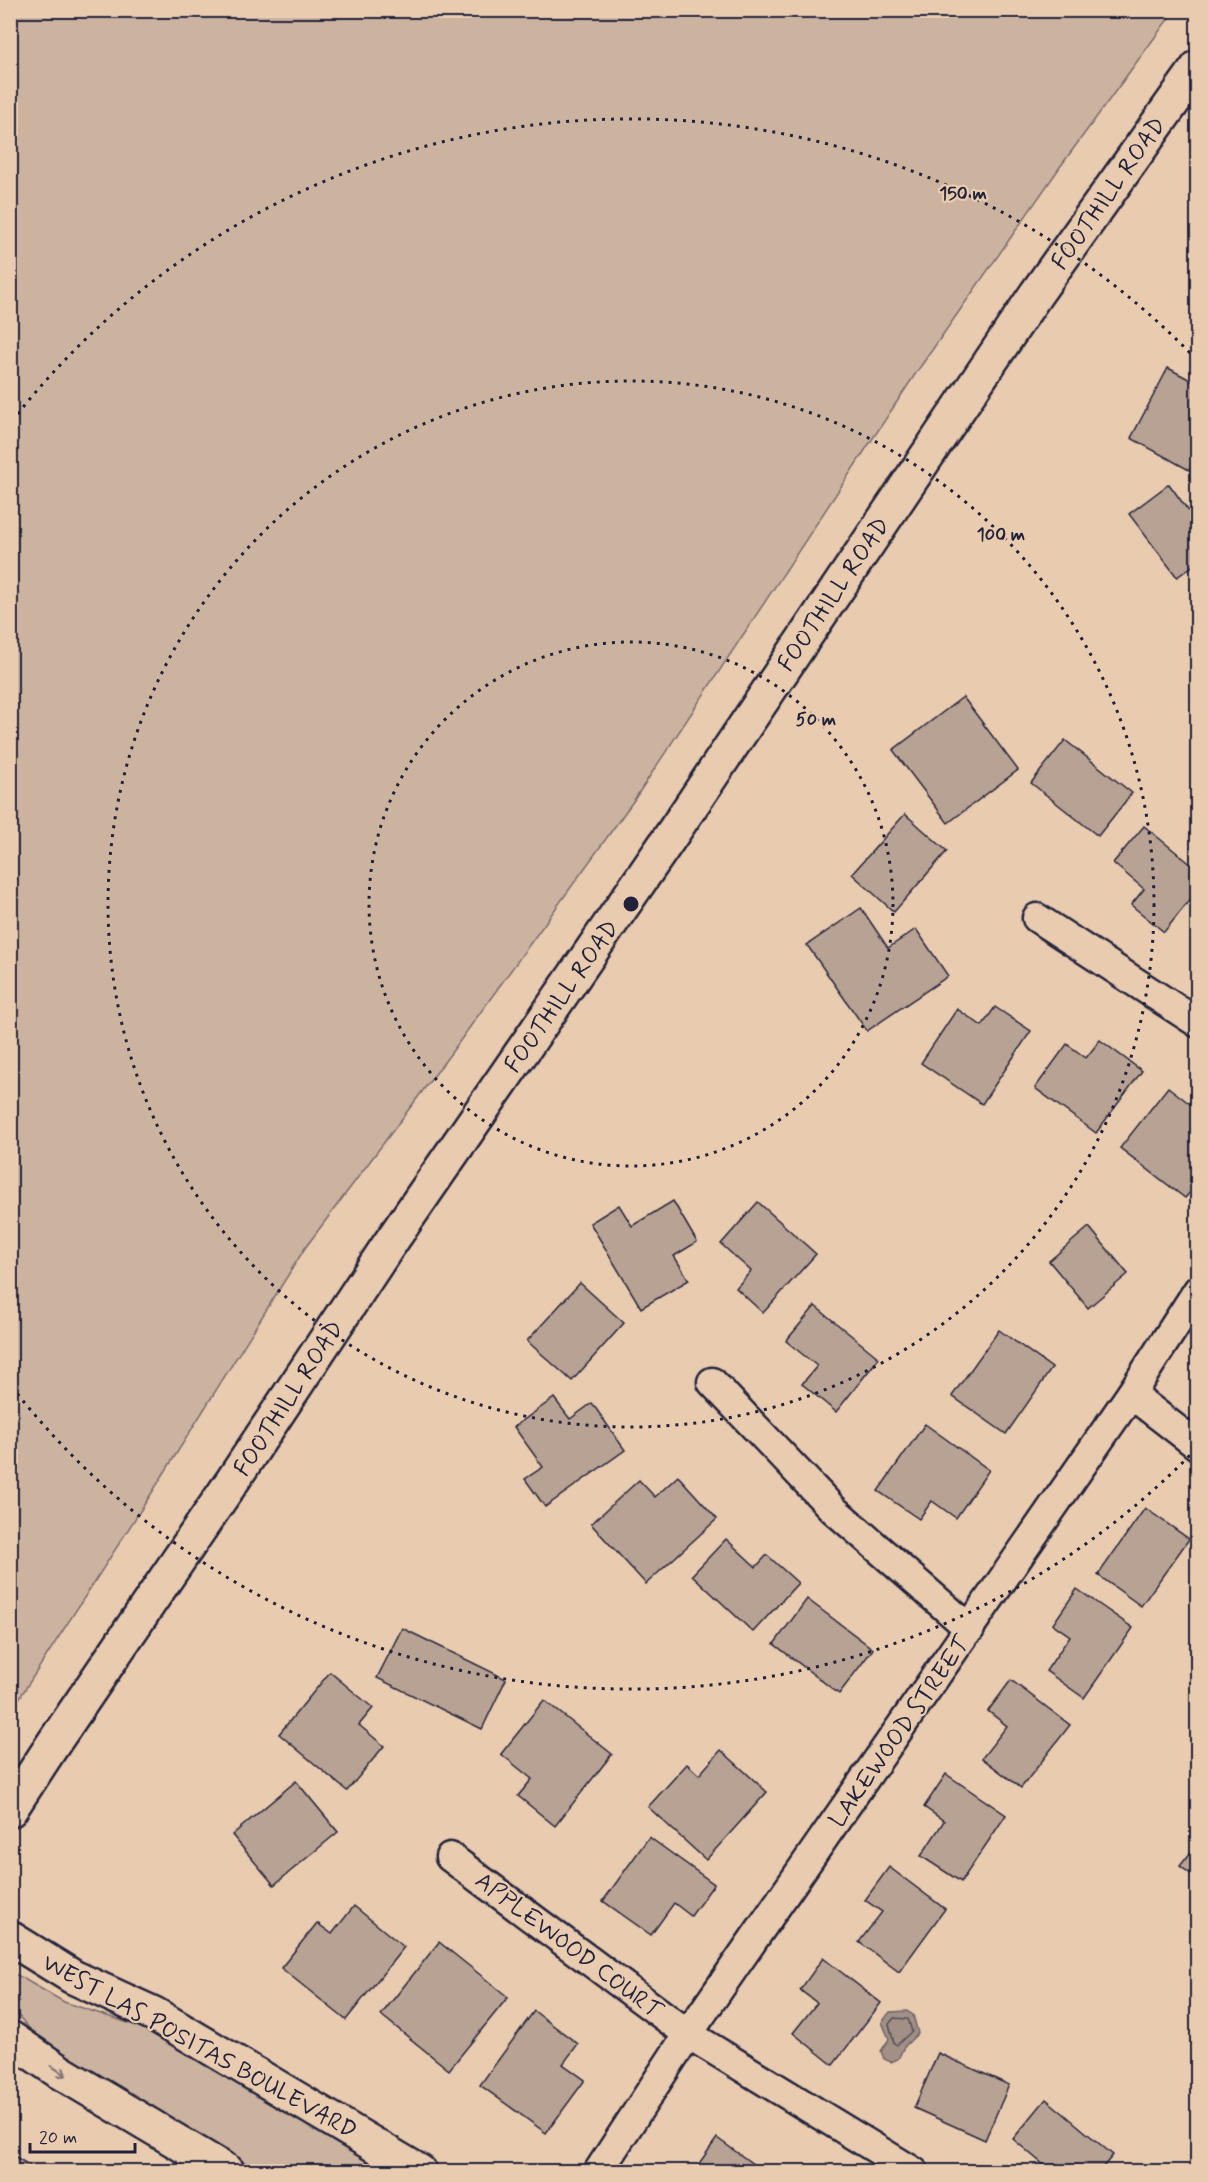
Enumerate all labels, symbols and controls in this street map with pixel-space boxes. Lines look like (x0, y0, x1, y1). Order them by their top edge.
street label: FOOTHILL ROAD (1045, 111, 1173, 276)
text: 150 m (939, 182, 987, 206)
street label: FOOTHILL ROAD (771, 512, 897, 678)
text: 100 m (977, 523, 1025, 547)
text: 50 m (796, 708, 836, 732)
centre of rings (621, 894, 641, 914)
street label: FOOTHILL ROAD (498, 914, 626, 1079)
street label: FOOTHILL ROAD (227, 1315, 351, 1483)
street label: LAKEWOOD STREET (822, 1629, 978, 1834)
street label: APPLEWOOD COURT (468, 1866, 668, 2027)
street label: WEST LAS POSITAS BOULEVARD (36, 1948, 362, 2147)
one-way arrow (50, 2066, 67, 2078)
scale bar (30, 2116, 135, 2154)
text: 20 m (39, 2126, 77, 2150)

